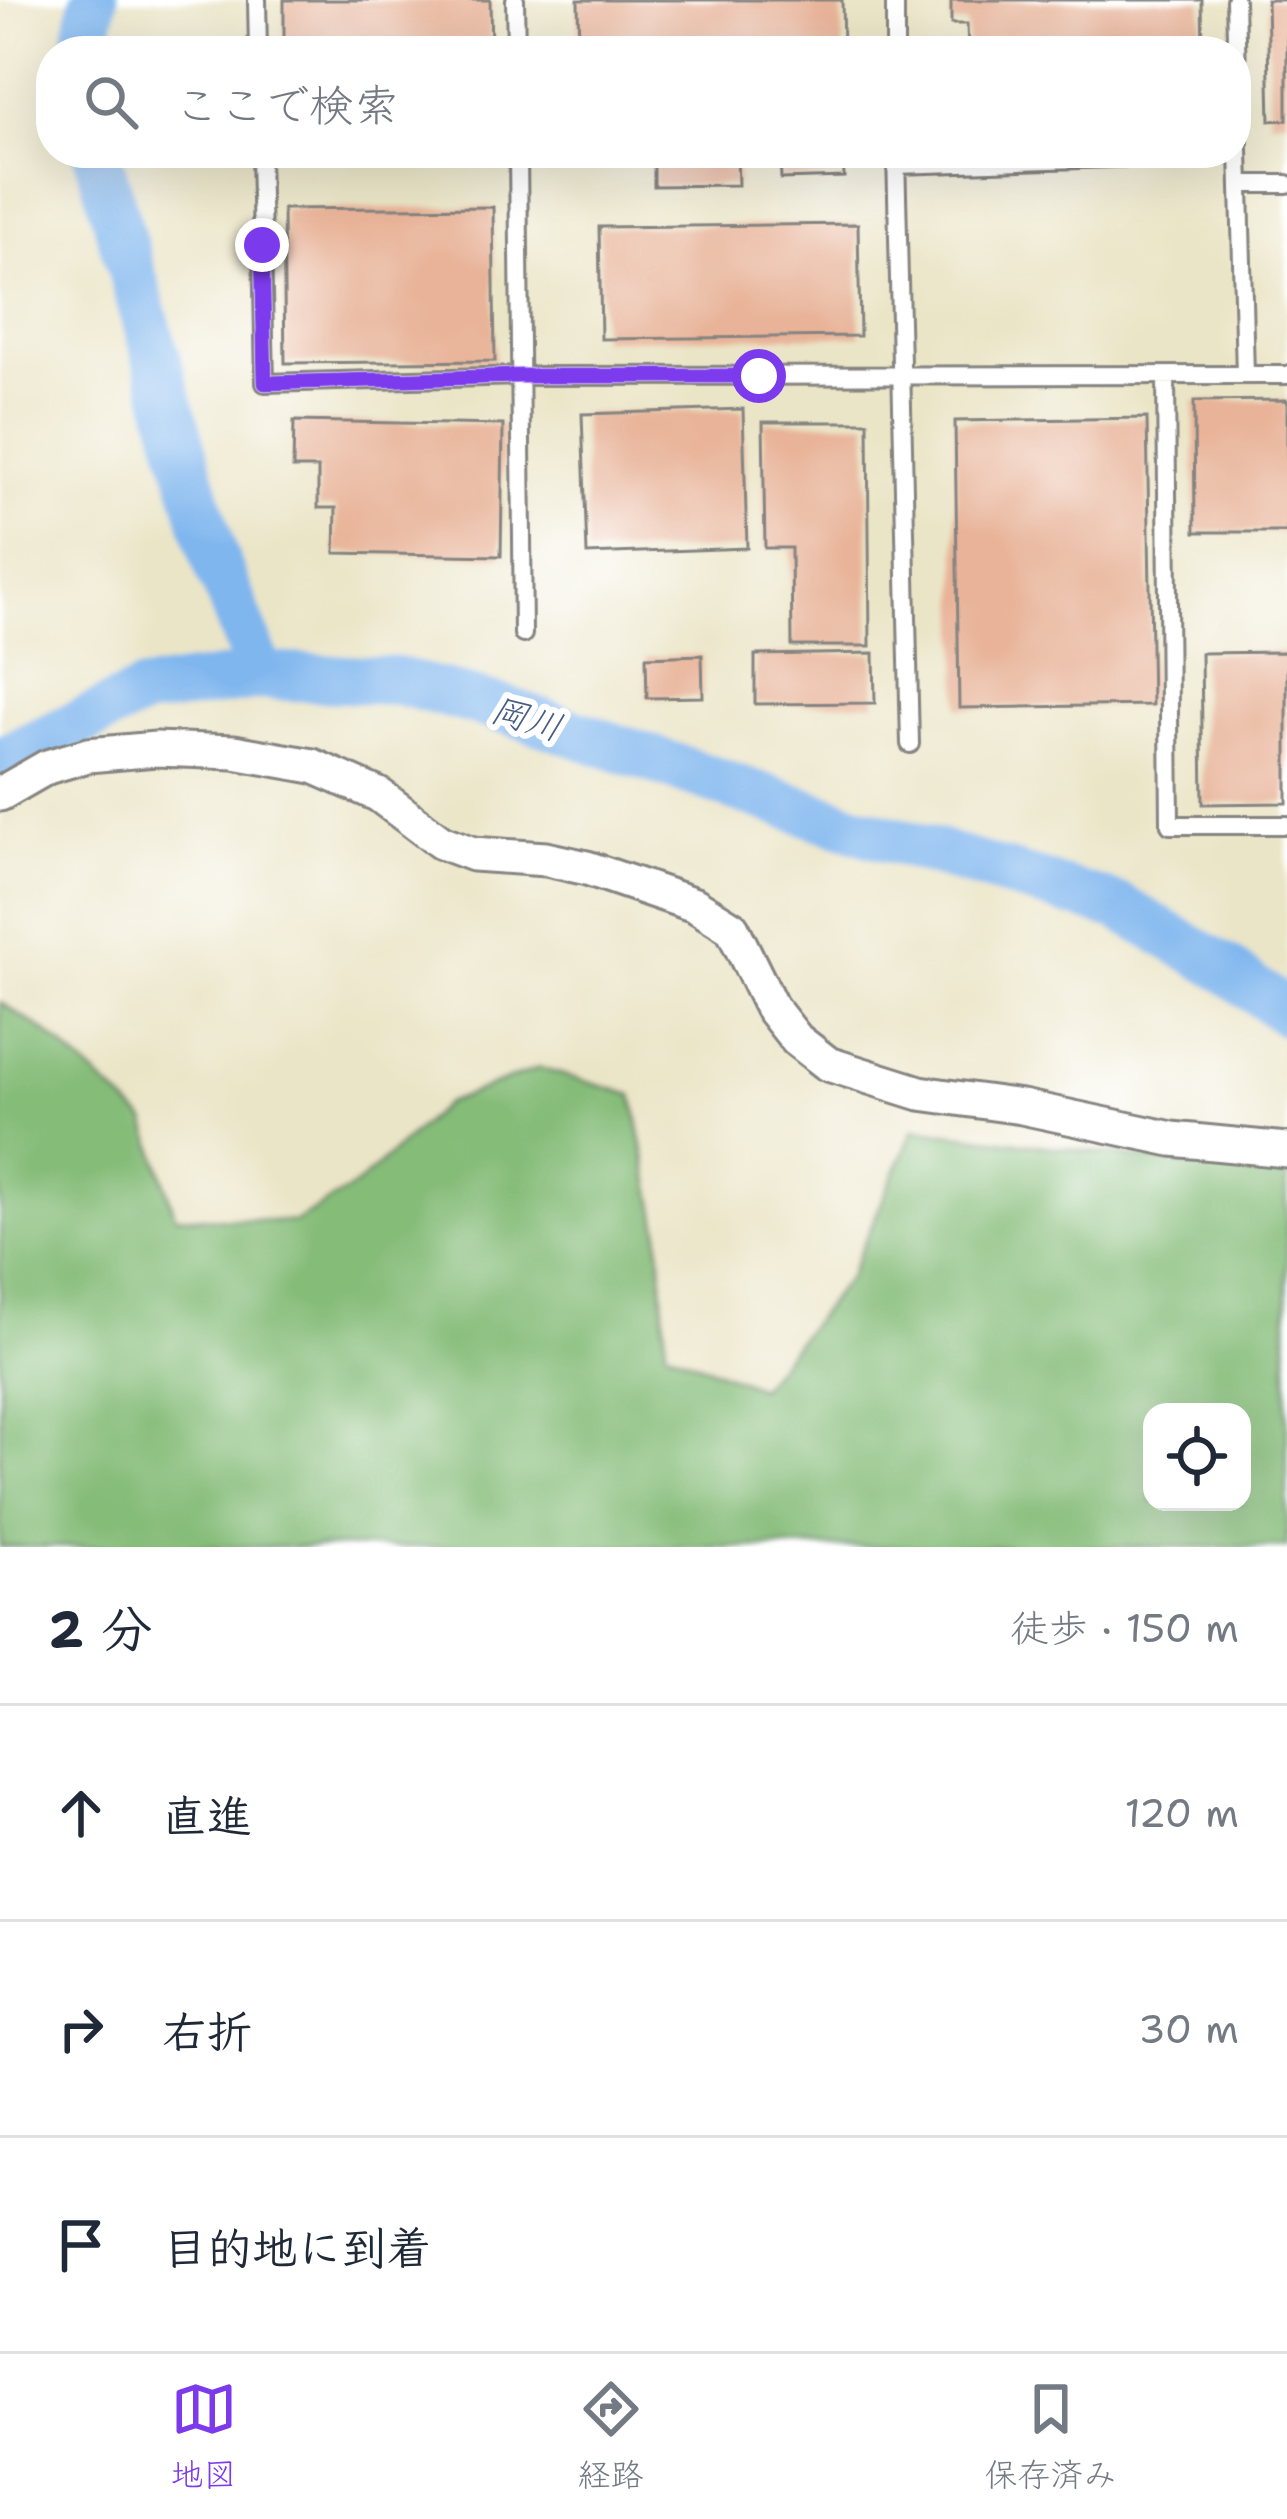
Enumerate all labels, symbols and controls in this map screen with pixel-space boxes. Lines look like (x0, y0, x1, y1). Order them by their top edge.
search box (36, 36, 1251, 168)
icon: search (78, 69, 144, 135)
text: ここで検索 (174, 75, 399, 135)
route end (235, 218, 289, 272)
route start (732, 349, 786, 403)
water label: 岡川 (485, 685, 568, 752)
map controls (1143, 1403, 1251, 1511)
button: locate (1143, 1403, 1251, 1511)
text: 2 分 (48, 1595, 152, 1663)
text: 徒歩 · 150 m (1010, 1602, 1239, 1654)
icon: ahead (48, 1780, 114, 1846)
text: 直進 (162, 1786, 252, 1846)
text: 120 m (1124, 1787, 1239, 1839)
icon: right (48, 1996, 114, 2062)
text: 右折 (162, 2002, 252, 2062)
text: 30 m (1138, 2003, 1239, 2055)
icon: arrive (48, 2212, 114, 2278)
text: 目的地に到着 (162, 2218, 432, 2278)
tab: 地図 (171, 2376, 237, 2497)
tab: 経路 (578, 2376, 644, 2497)
tab: 保存済み (985, 2376, 1117, 2497)

